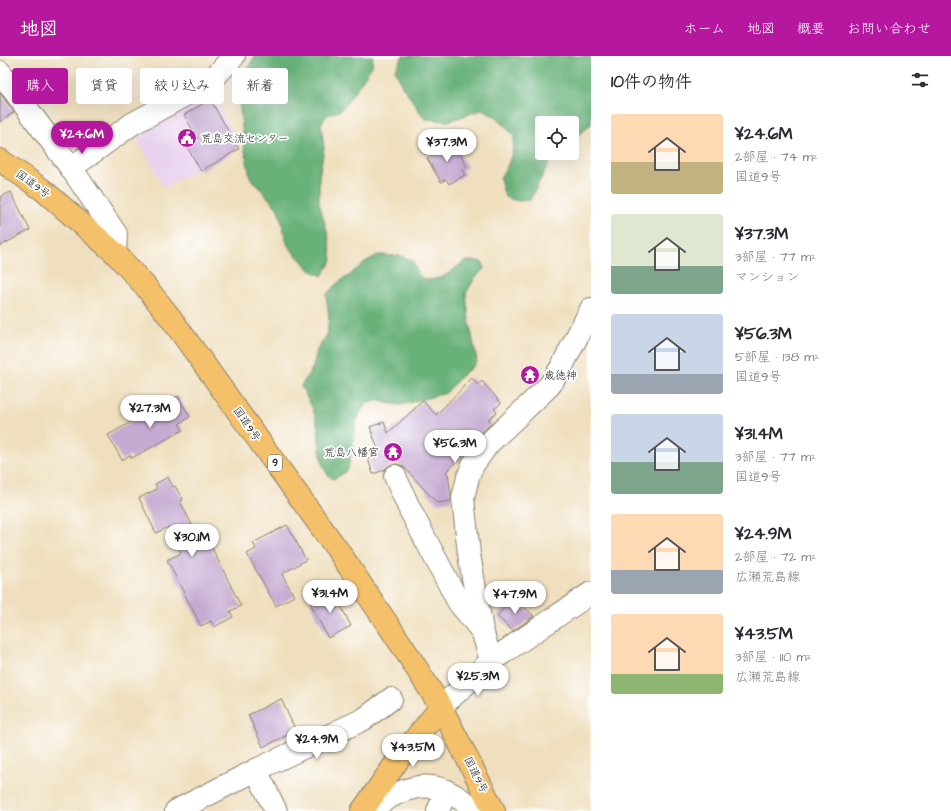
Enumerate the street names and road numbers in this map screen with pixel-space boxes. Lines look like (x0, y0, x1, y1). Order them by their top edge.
street label: 国道9号 (13, 166, 53, 202)
street label: 国道9号 (230, 404, 264, 444)
road number: 9 (268, 455, 282, 471)
street label: 国道9号 (460, 754, 492, 796)

